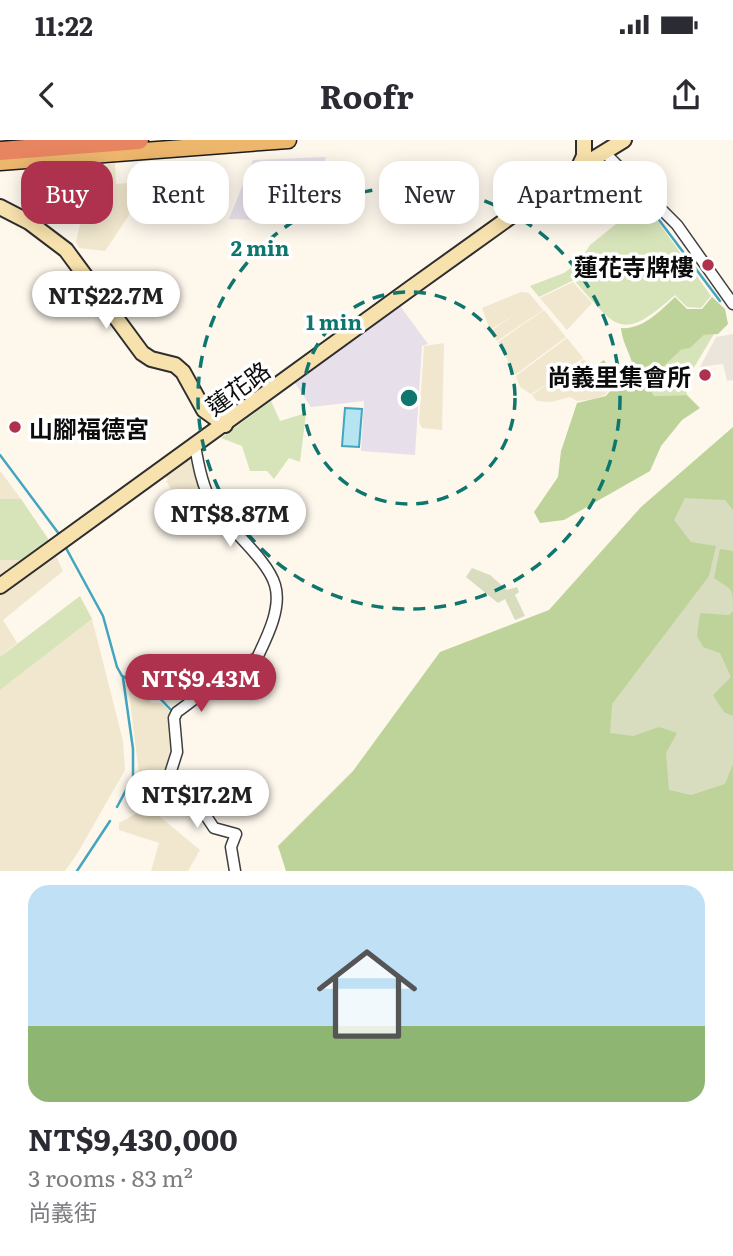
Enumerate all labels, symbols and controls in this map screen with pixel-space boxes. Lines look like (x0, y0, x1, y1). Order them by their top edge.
text: 11:22 (35, 5, 93, 44)
text: Roofr (319, 71, 414, 119)
icon: back (28, 76, 66, 114)
icon: share (667, 76, 705, 114)
chip: Buy (21, 161, 113, 224)
chip: Rent (127, 161, 229, 224)
chip: Filters (243, 161, 365, 224)
chip: New (379, 161, 479, 224)
chip: Apartment (493, 161, 667, 224)
text: 2 min (231, 231, 290, 262)
place label: 蓮花寺牌樓 (574, 248, 694, 283)
marker: 蓮花寺牌樓 (700, 257, 716, 273)
pin: NT$22.7M (34, 272, 178, 331)
text: NT$22.7M (48, 277, 164, 311)
text: 1 min (306, 305, 362, 336)
street label: 蓮花路 (198, 352, 276, 422)
place label: 尚義里集會所 (547, 358, 691, 393)
marker: 尚義里集會所 (697, 367, 713, 383)
centre of rings (397, 386, 421, 410)
place label: 山腳福德宮 (29, 410, 149, 445)
marker: 山腳福德宮 (7, 419, 23, 435)
pin: NT$8.87M (158, 490, 302, 549)
text: NT$8.87M (170, 495, 290, 529)
pin: NT$9.43M (129, 654, 273, 714)
text: NT$9.43M (141, 660, 261, 694)
pin: NT$17.2M (125, 770, 269, 830)
text: NT$17.2M (141, 776, 253, 810)
icon: home (304, 931, 430, 1057)
text: NT$9,430,000 (28, 1116, 238, 1160)
text: 3 rooms · 83 m² (28, 1160, 193, 1194)
text: 尚義街 (28, 1194, 97, 1228)

